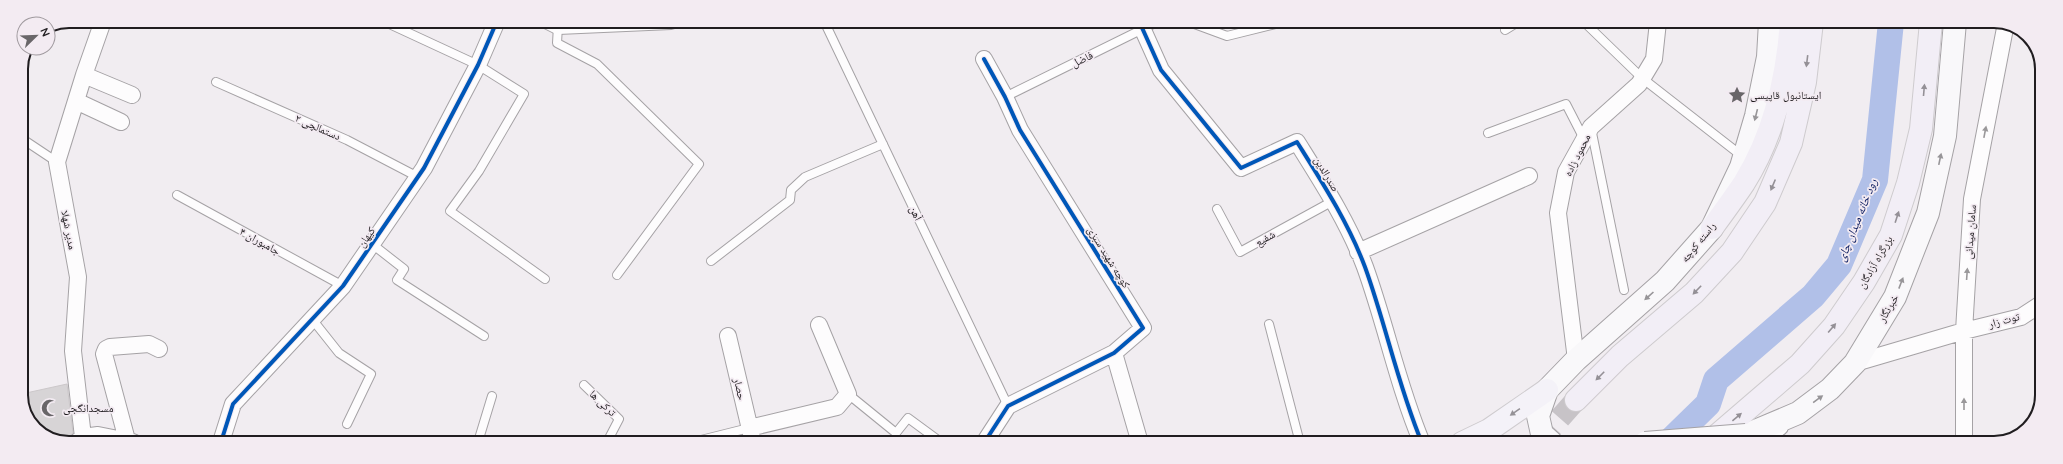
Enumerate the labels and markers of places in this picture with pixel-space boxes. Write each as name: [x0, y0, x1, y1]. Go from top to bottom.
place icon: ایستانبول قاپیسی: [1727, 85, 1747, 105]
place label: ایستانبول قاپیسی: [1750, 88, 1821, 102]
mosque icon: مسجدانگجی: [40, 398, 60, 418]
place label: مسجدانگجی: [63, 401, 113, 415]

